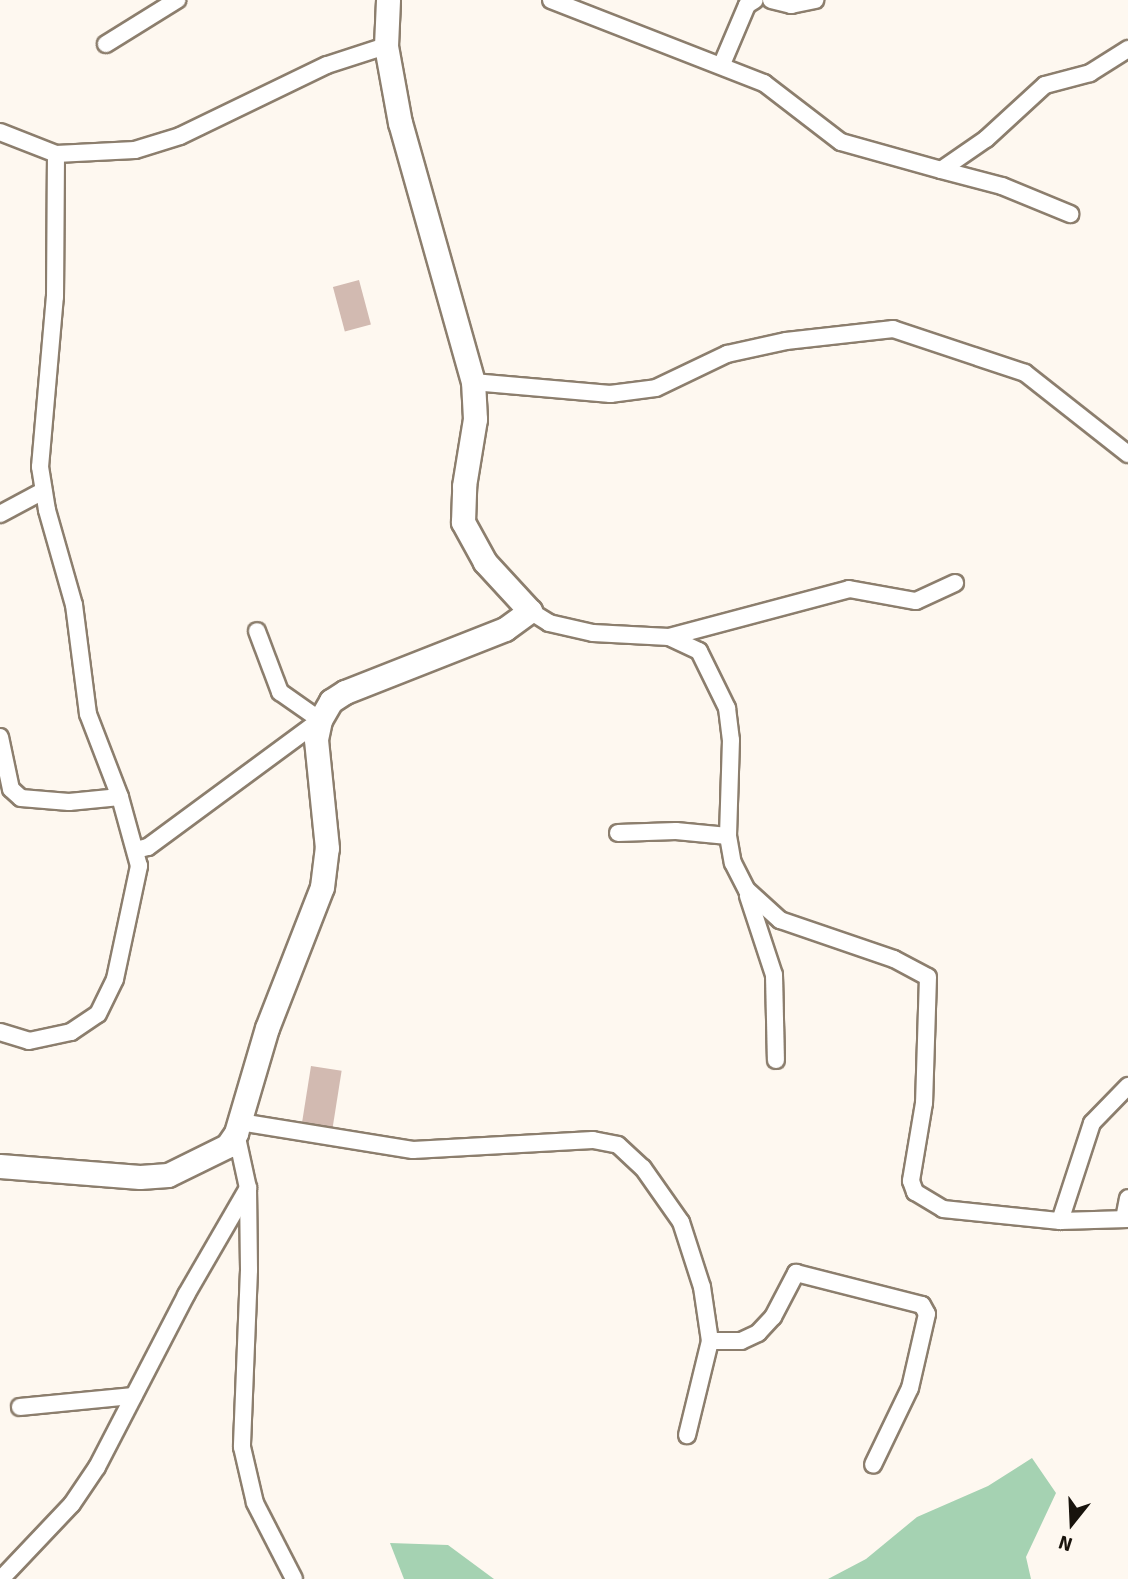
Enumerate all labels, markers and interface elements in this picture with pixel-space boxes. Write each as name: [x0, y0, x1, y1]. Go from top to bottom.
north arrow: [1037, 1488, 1107, 1558]
text: N: [1056, 1530, 1076, 1556]

